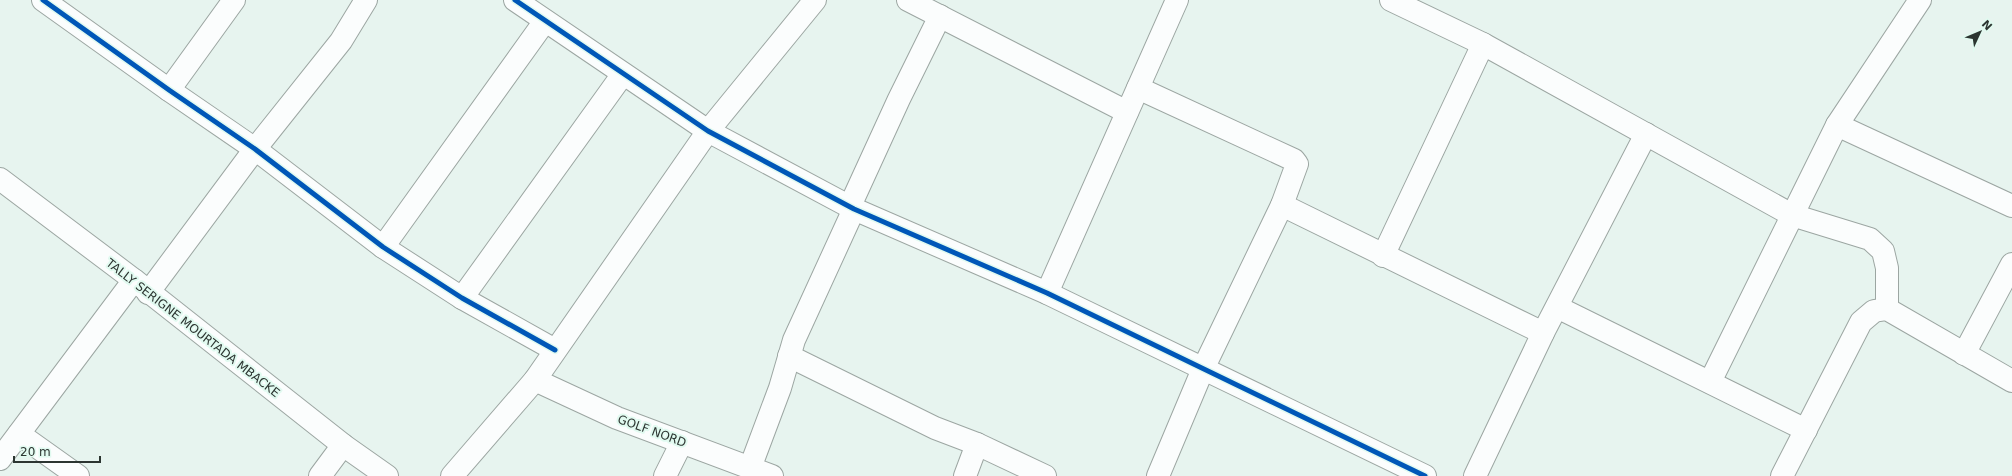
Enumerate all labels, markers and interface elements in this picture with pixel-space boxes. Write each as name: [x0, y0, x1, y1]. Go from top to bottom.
north arrow: [1960, 12, 2000, 52]
text: N: [1979, 18, 1995, 33]
street label: TALLY SERIGNE MOURTADA MBACKE: [103, 255, 283, 400]
street label: GOLF NORD: [616, 412, 688, 450]
scale bar: [14, 438, 100, 464]
text: 20 m: [20, 445, 51, 459]

